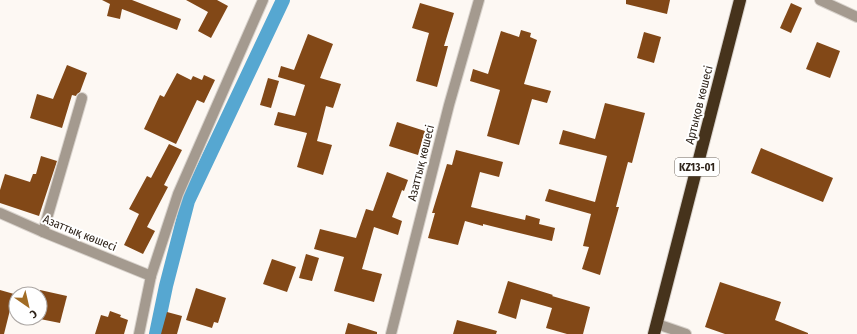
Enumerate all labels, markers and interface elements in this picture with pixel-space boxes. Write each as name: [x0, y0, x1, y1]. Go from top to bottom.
street label: Артықов көшесі: [682, 64, 716, 146]
street label: Азаттық көшесі: [405, 123, 437, 203]
road number: KZ13-01: [675, 158, 719, 176]
street label: Азаттық көшесі: [41, 212, 119, 254]
north arrow: [8, 286, 48, 326]
text: С: [27, 307, 39, 321]

